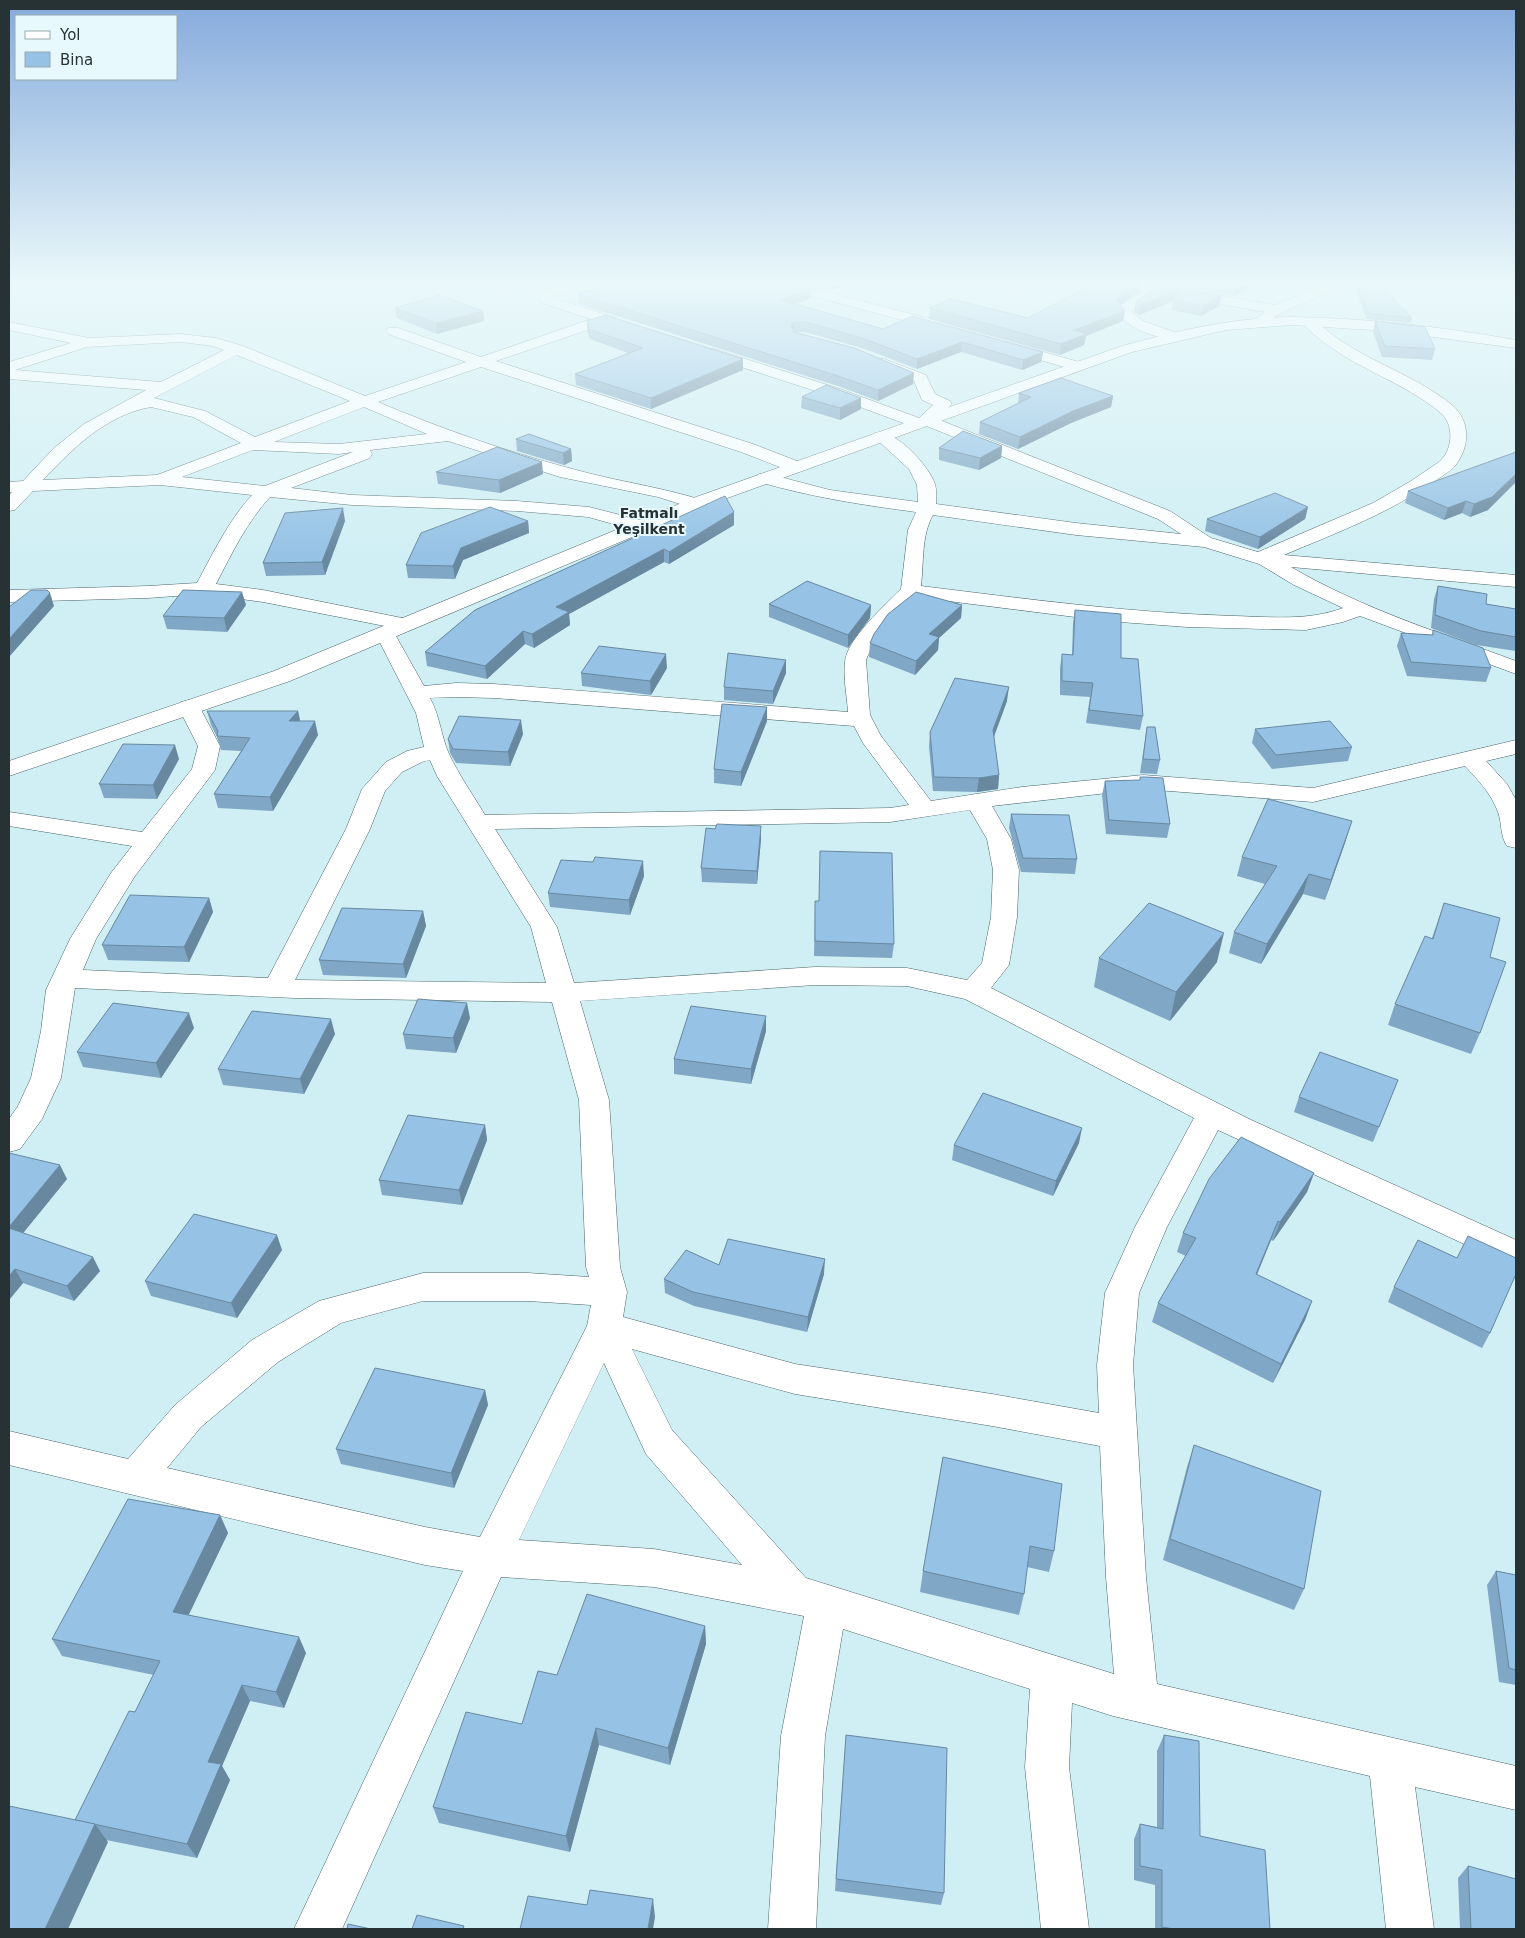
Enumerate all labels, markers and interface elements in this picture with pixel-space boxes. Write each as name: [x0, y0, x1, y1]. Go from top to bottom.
legend: [15, 15, 178, 80]
text: Yol: [59, 26, 81, 44]
text: Bina: [60, 51, 93, 69]
district label: Fatmalı Yeşilkent: [612, 505, 685, 537]

